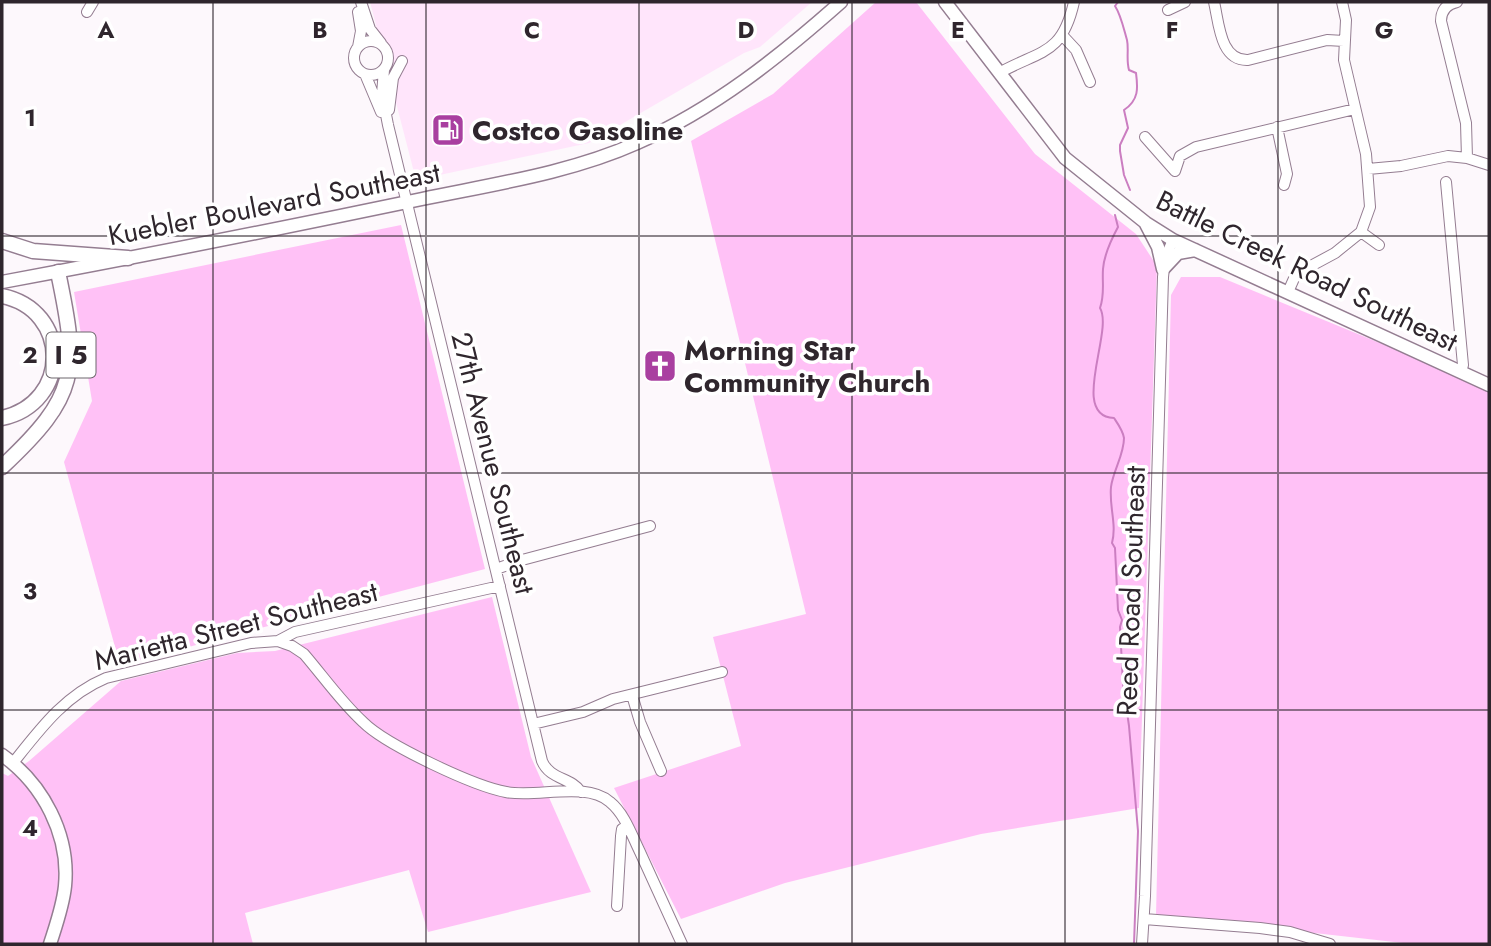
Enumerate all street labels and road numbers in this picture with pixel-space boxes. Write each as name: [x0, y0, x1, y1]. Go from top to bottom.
street label: Kuebler Boulevard Southeast: [105, 152, 444, 256]
street label: Battle Creek Road Southeast: [1149, 180, 1465, 362]
street label: 27th Avenue Southeast: [441, 328, 545, 599]
road number: I 5: [46, 332, 96, 378]
street label: Reed Road Southeast: [1106, 465, 1156, 717]
street label: Marietta Street Southeast: [90, 571, 382, 681]

